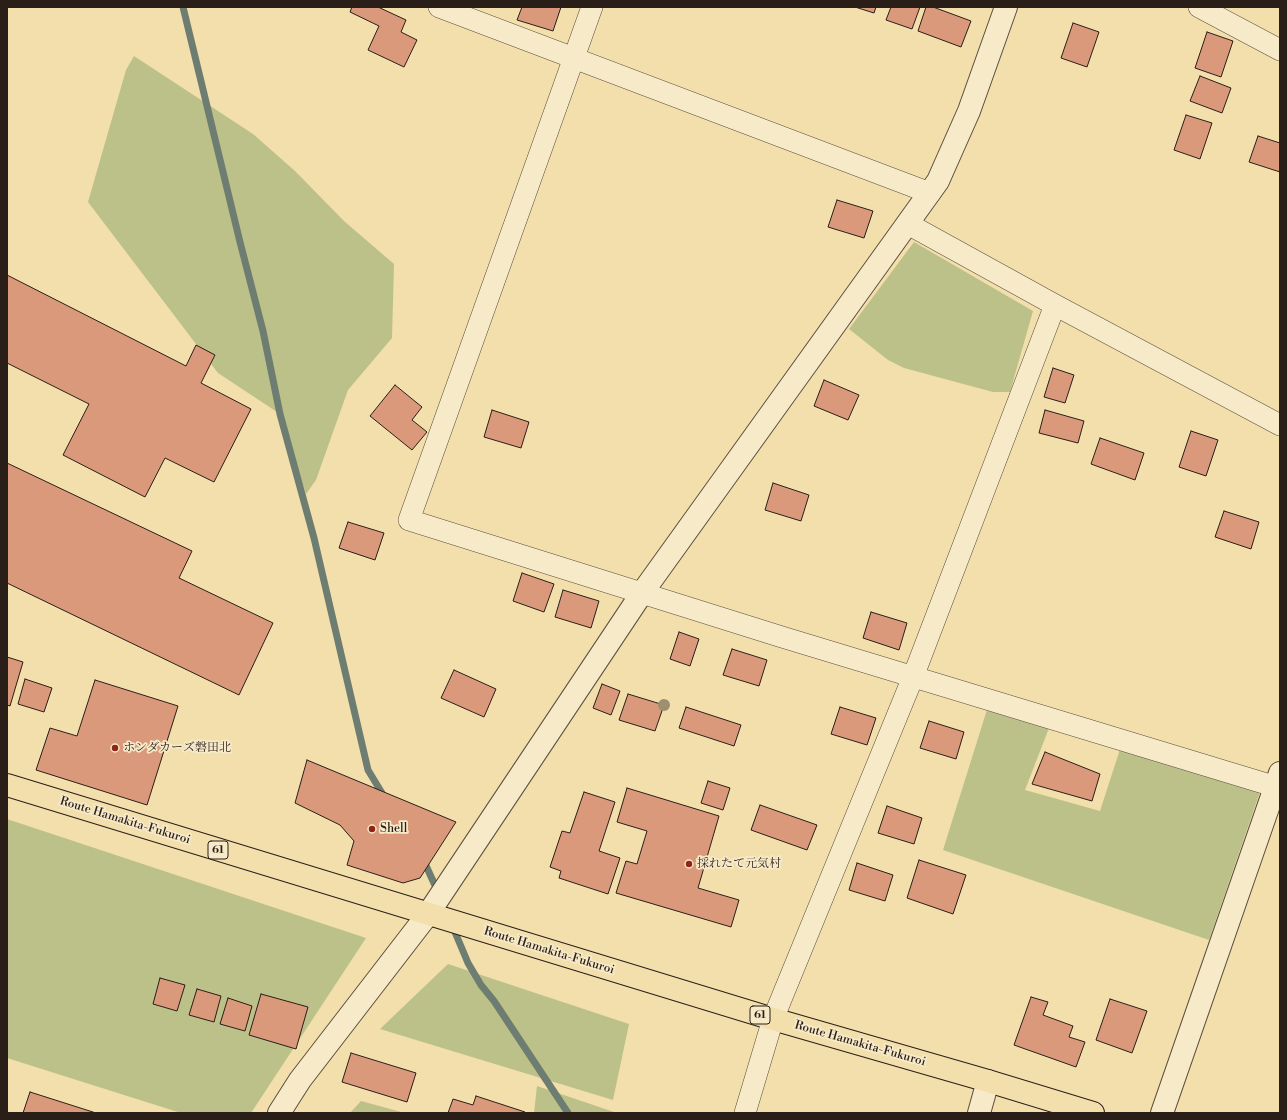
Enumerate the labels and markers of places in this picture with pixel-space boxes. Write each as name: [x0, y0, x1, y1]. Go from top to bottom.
place label: ホンダカーズ磐田北: [123, 741, 231, 755]
marker: ホンダカーズ磐田北: [110, 743, 120, 753]
place label: Shell: [380, 822, 407, 836]
marker: Shell: [367, 824, 377, 834]
place label: 採れたて元気村: [697, 857, 781, 871]
marker: 採れたて元気村: [684, 859, 694, 869]

